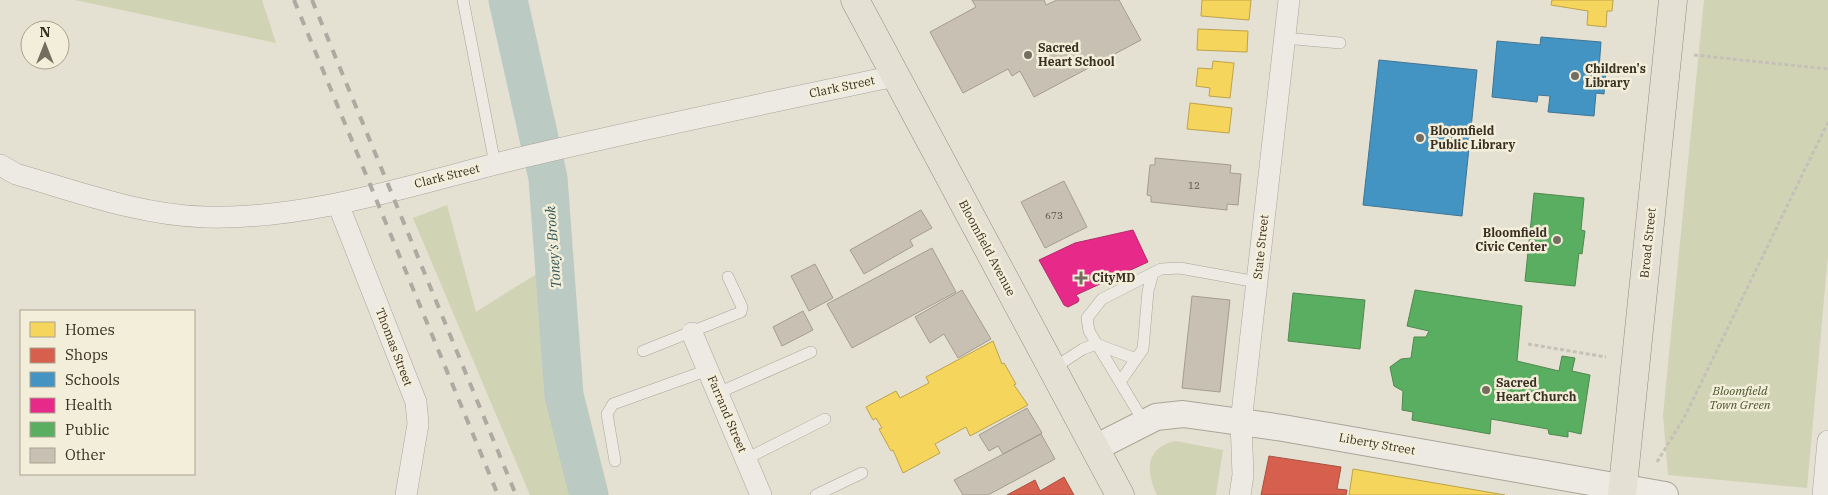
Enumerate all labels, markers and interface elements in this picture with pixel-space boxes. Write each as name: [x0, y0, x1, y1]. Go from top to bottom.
north arrow: [20, 20, 70, 70]
text: N: [39, 23, 51, 41]
place label: Sacred Heart School: [1038, 40, 1115, 69]
marker: Sacred Heart School: [1022, 49, 1034, 61]
place label: Children's Library: [1585, 61, 1646, 90]
marker: Children's Library: [1569, 70, 1581, 82]
street label: Clark Street: [808, 72, 876, 101]
place label: Bloomfield Public Library: [1430, 123, 1516, 152]
marker: Bloomfield Public Library: [1414, 132, 1426, 144]
street label: Clark Street: [413, 160, 481, 191]
house number: 12: [1188, 179, 1200, 192]
street label: Bloomfield Avenue: [956, 197, 1019, 298]
water label: Toney's Brook: [541, 204, 565, 289]
street label: Broad Street: [1636, 207, 1659, 279]
house number: 673: [1045, 209, 1063, 222]
street label: State Street: [1250, 214, 1271, 280]
place label: Bloomfield Civic Center: [1475, 225, 1547, 254]
marker: Bloomfield Civic Center: [1551, 234, 1563, 246]
place label: CityMD: [1092, 270, 1135, 285]
marker: CityMD: [1074, 271, 1088, 285]
street label: Thomas Street: [373, 306, 416, 388]
legend: [20, 310, 195, 475]
text: Homes: [65, 320, 115, 339]
text: Shops: [65, 345, 108, 364]
text: Schools: [65, 370, 120, 389]
street label: Farrand Street: [704, 373, 750, 455]
place label: Sacred Heart Church: [1496, 375, 1577, 404]
park label: Bloomfield Town Green: [1709, 383, 1771, 412]
marker: Sacred Heart Church: [1480, 384, 1492, 396]
text: Health: [65, 395, 112, 414]
text: Public: [65, 420, 110, 439]
street label: Liberty Street: [1338, 429, 1416, 458]
text: Other: [65, 445, 105, 464]

